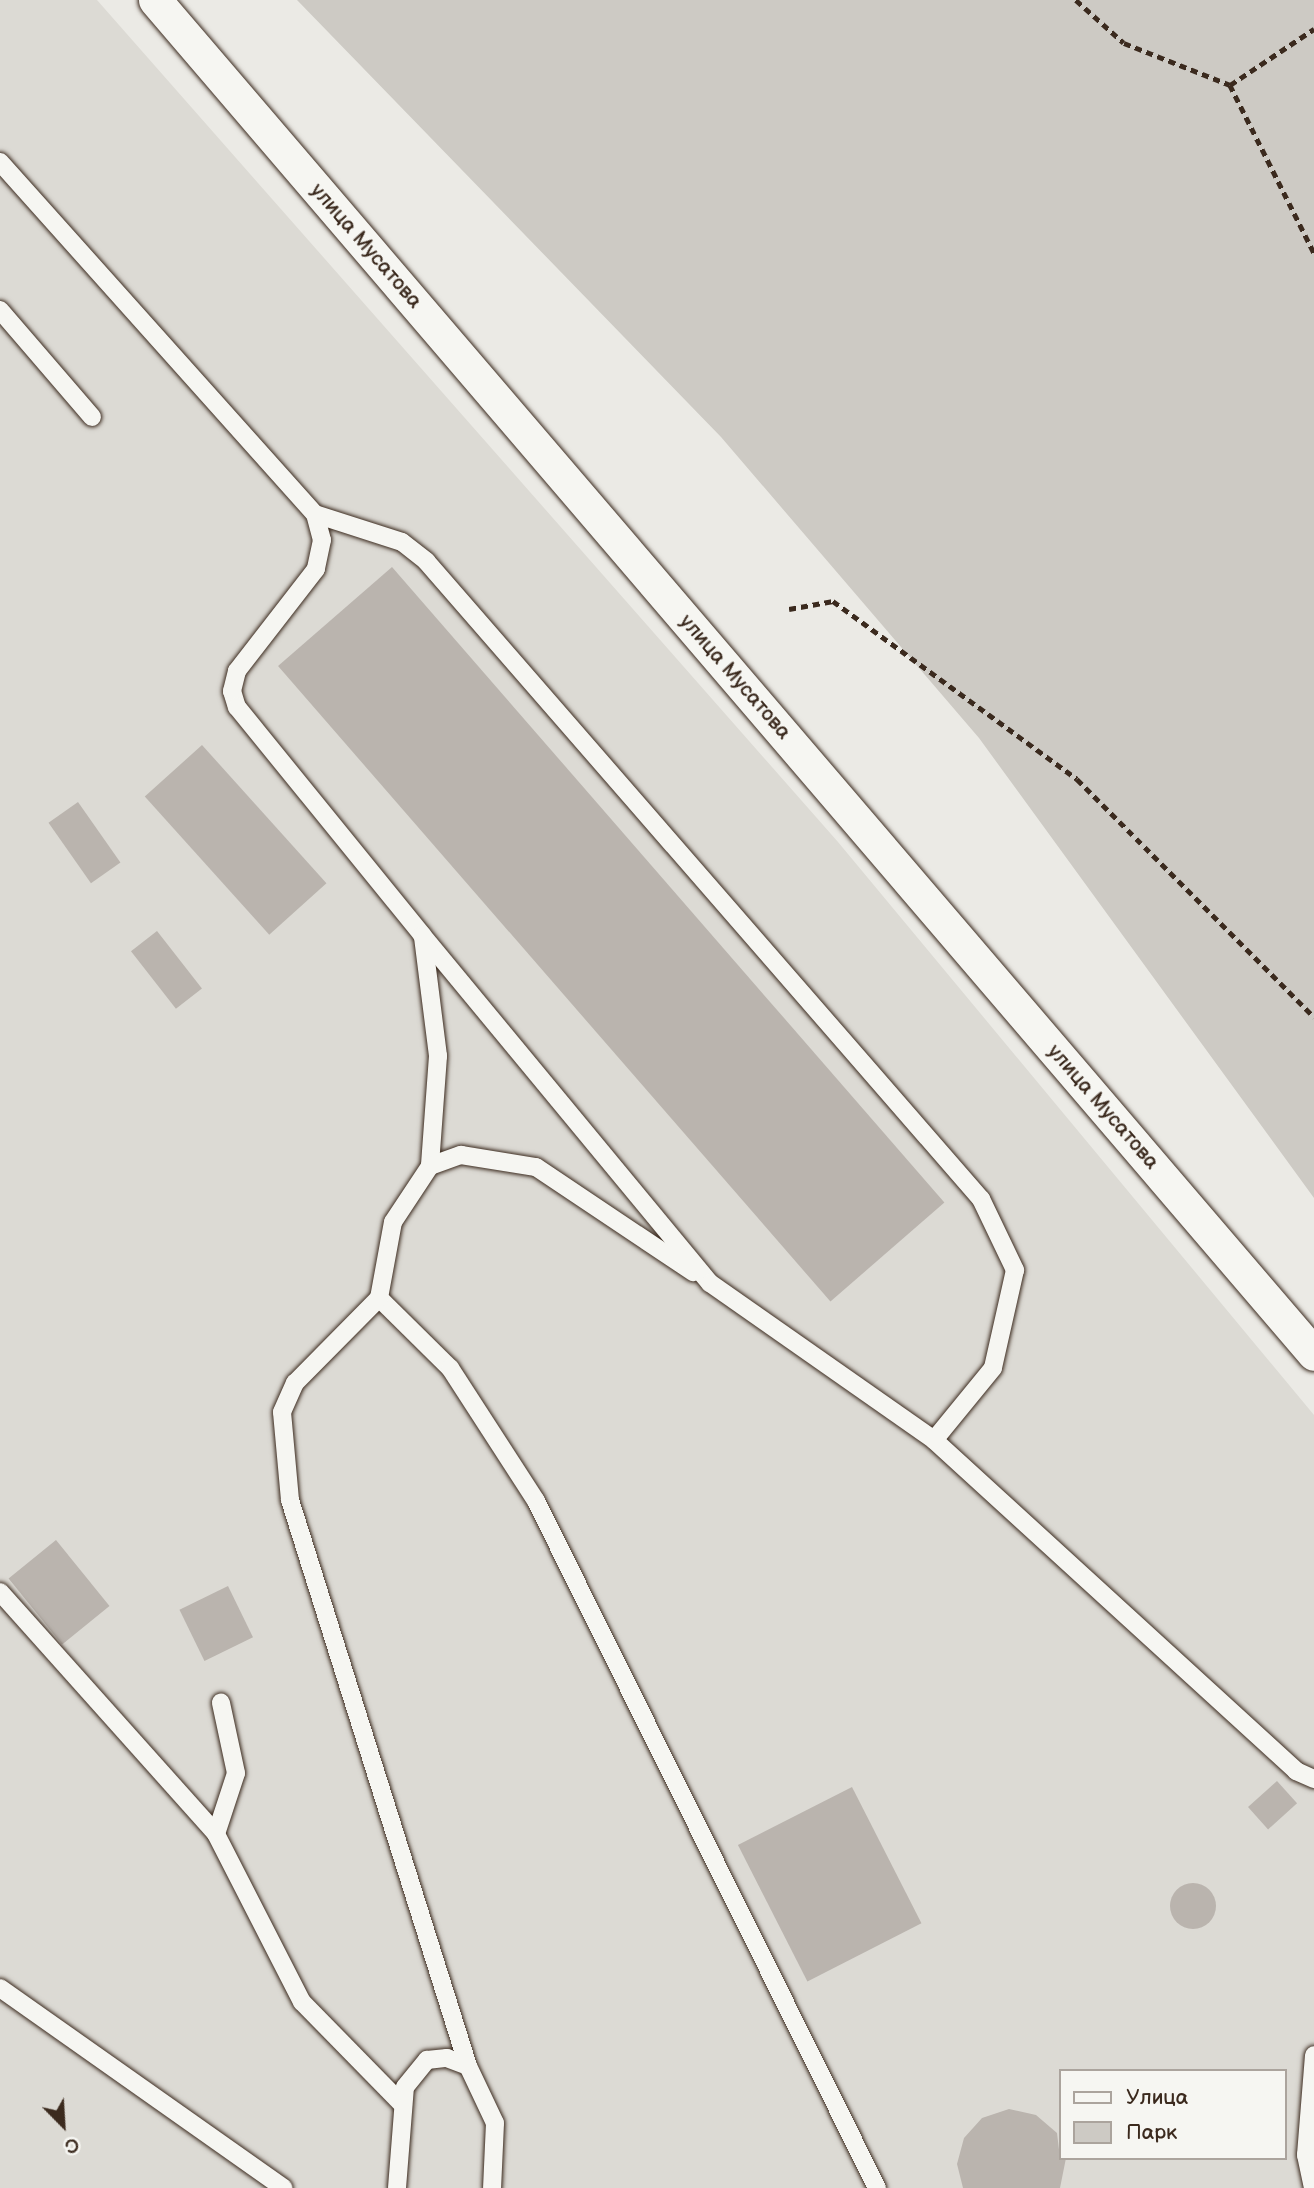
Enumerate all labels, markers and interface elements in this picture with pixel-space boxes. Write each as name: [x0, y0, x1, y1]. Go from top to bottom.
street label: улица Мусатова: [305, 178, 427, 314]
street label: улица Мусатова: [674, 609, 796, 745]
street label: улица Мусатова: [1042, 1039, 1164, 1175]
legend: [1058, 2069, 1286, 2160]
text: Улица: [1126, 2085, 1188, 2110]
north arrow: [28, 2090, 98, 2160]
text: Парк: [1126, 2120, 1177, 2145]
text: С: [61, 2131, 82, 2158]

